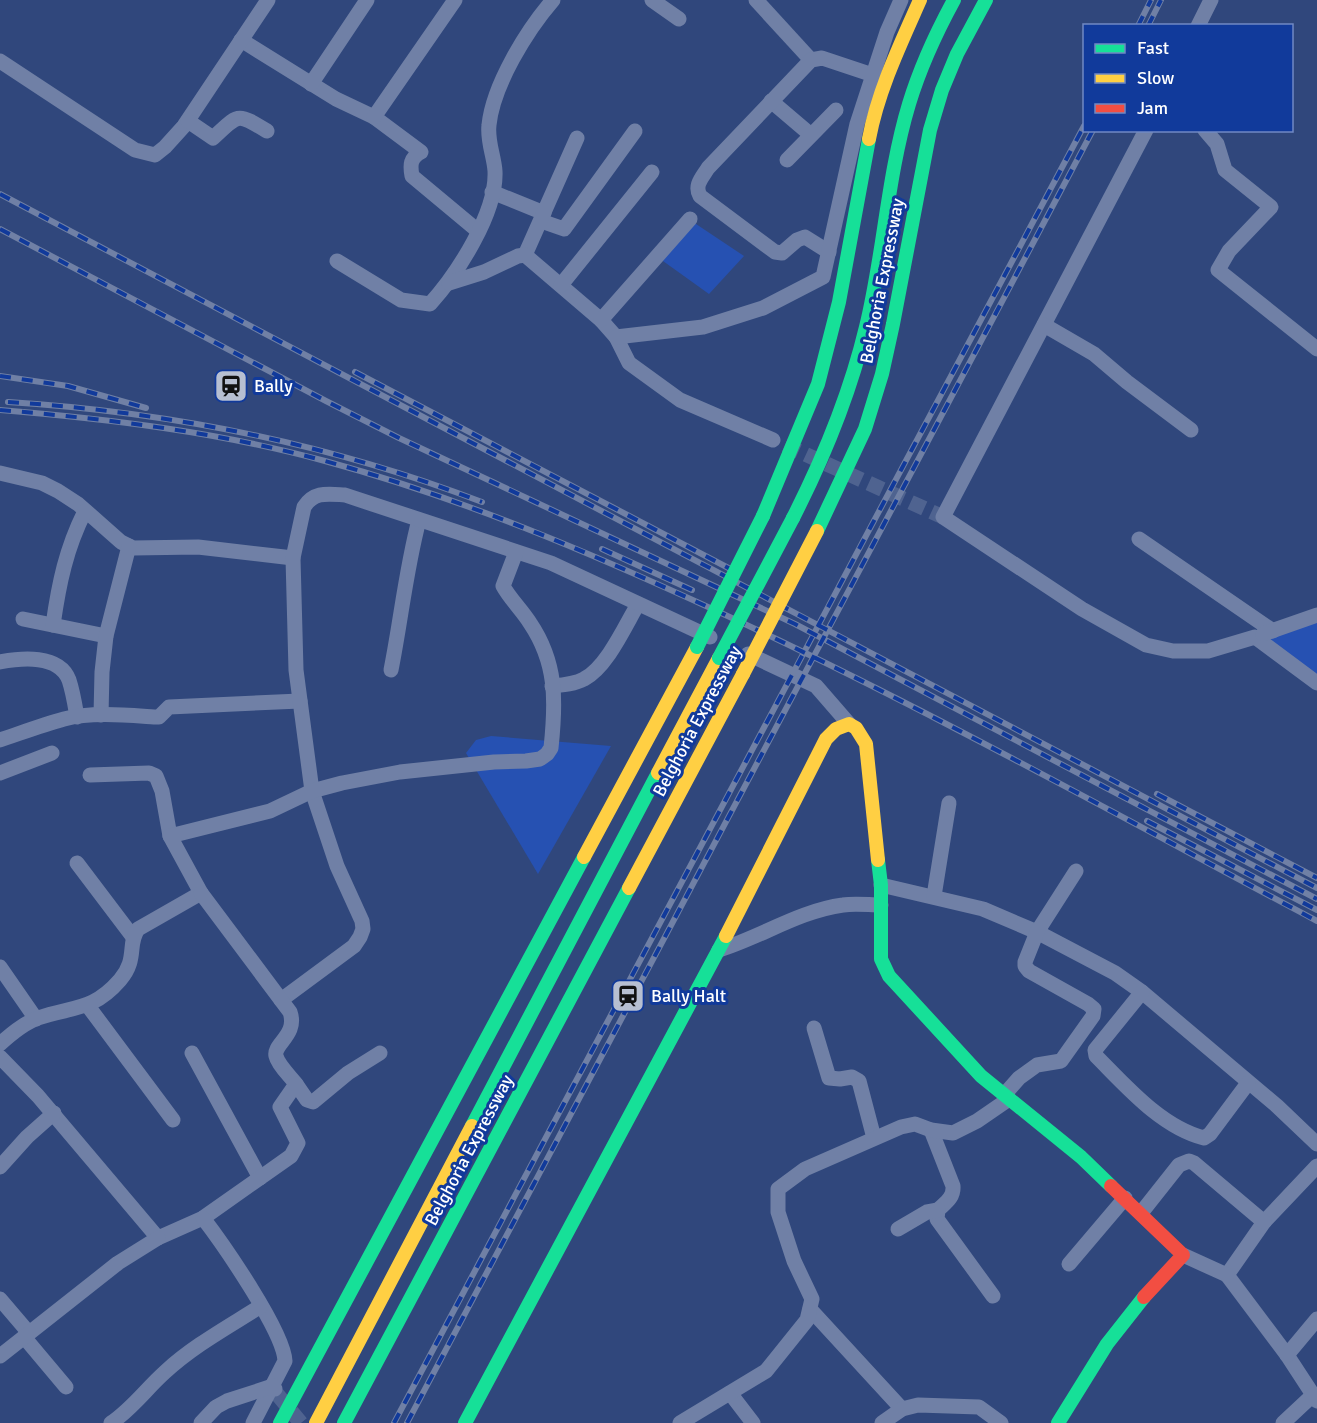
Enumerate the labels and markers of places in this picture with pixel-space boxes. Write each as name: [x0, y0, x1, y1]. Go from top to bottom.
station icon: Bally: [213, 368, 249, 404]
place label: Bally: [254, 375, 293, 397]
station icon: Bally Halt: [610, 978, 646, 1014]
place label: Bally Halt: [651, 985, 726, 1007]

